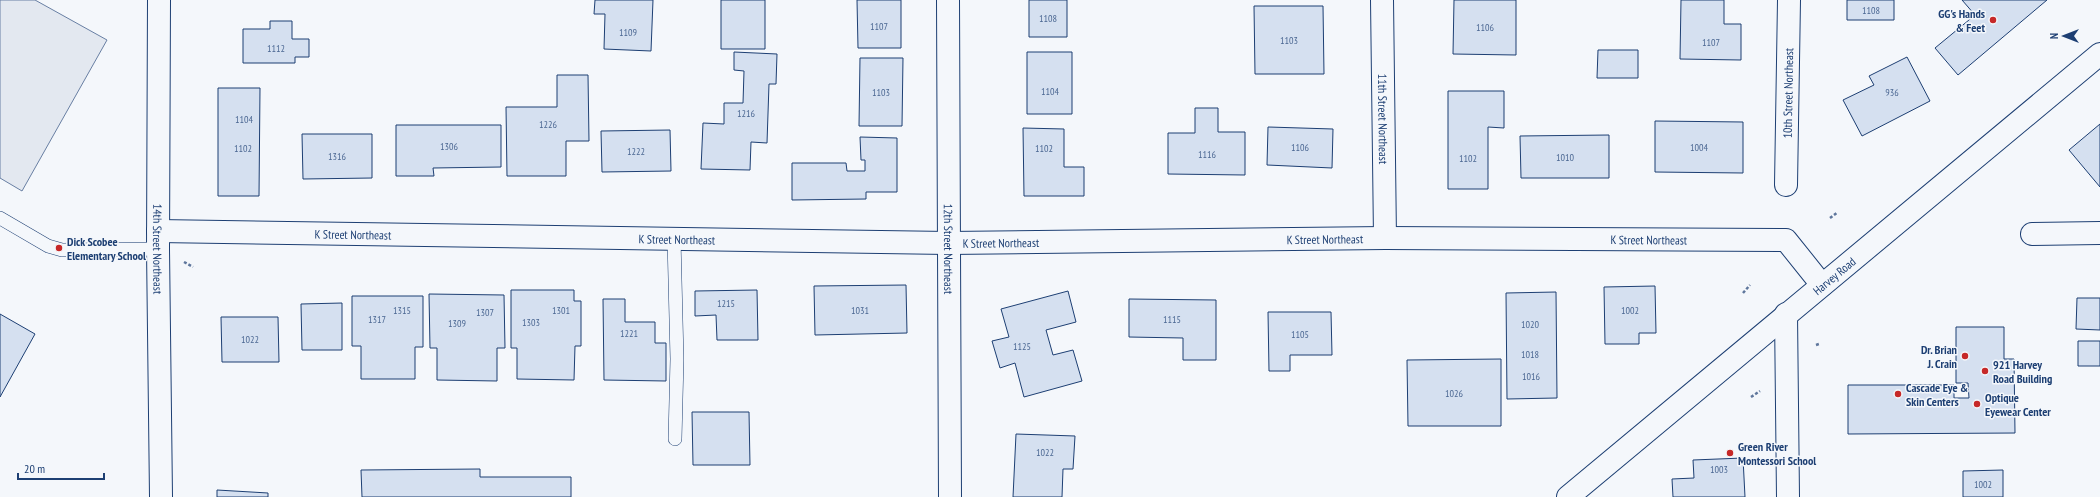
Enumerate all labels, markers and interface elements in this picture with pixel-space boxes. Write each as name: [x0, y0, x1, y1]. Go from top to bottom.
house number: 1108: [1862, 4, 1880, 17]
place label: GG's Hands & Feet: [1938, 6, 1985, 35]
house number: 1108: [1039, 12, 1057, 25]
marker: GG's Hands & Feet: [1988, 15, 1998, 25]
north arrow: [2044, 16, 2084, 56]
house number: 1107: [870, 20, 888, 33]
house number: 1106: [1476, 21, 1495, 34]
house number: 1109: [619, 26, 637, 39]
text: N: [2047, 33, 2061, 39]
house number: 1103: [1280, 34, 1298, 47]
house number: 1107: [1702, 36, 1720, 49]
house number: 1112: [267, 42, 285, 55]
street label: 10th Street Northeast: [1779, 47, 1796, 138]
street label: 11th Street Northeast: [1375, 74, 1392, 165]
house number: 1104: [1041, 85, 1060, 98]
house number: 1103: [872, 86, 890, 99]
house number: 936: [1885, 86, 1899, 99]
house number: 1216: [737, 107, 756, 120]
house number: 1104: [235, 113, 254, 126]
house number: 1226: [539, 118, 558, 131]
house number: 1306: [440, 140, 459, 153]
house number: 1106: [1291, 141, 1310, 154]
house number: 1004: [1690, 141, 1709, 154]
house number: 1102: [234, 142, 252, 155]
house number: 1102: [1035, 142, 1053, 155]
house number: 1222: [627, 145, 645, 158]
house number: 1116: [1198, 148, 1217, 161]
house number: 1316: [328, 150, 347, 163]
house number: 1010: [1556, 151, 1575, 164]
house number: 1102: [1459, 152, 1477, 165]
street label: 14th Street Northeast: [150, 204, 166, 295]
street label: 12th Street Northeast: [941, 204, 957, 295]
street label: K Street Northeast: [315, 226, 392, 242]
street label: K Street Northeast: [639, 231, 716, 247]
street label: K Street Northeast: [1286, 231, 1364, 247]
street label: K Street Northeast: [1611, 232, 1688, 247]
place label: Dick Scobee Elementary School: [67, 234, 146, 263]
street label: K Street Northeast: [963, 234, 1040, 250]
marker: Dick Scobee Elementary School: [54, 243, 64, 253]
street label: Harvey Road: [1809, 253, 1858, 298]
house number: 1215: [717, 297, 735, 310]
house number: 1315: [393, 304, 411, 317]
house number: 1301: [552, 304, 570, 317]
house number: 1031: [851, 304, 869, 317]
house number: 1002: [1621, 304, 1639, 317]
house number: 1307: [476, 306, 494, 319]
house number: 1317: [368, 313, 386, 326]
house number: 1115: [1163, 313, 1181, 326]
house number: 1303: [522, 316, 540, 329]
house number: 1309: [448, 317, 466, 330]
house number: 1020: [1521, 318, 1540, 331]
house number: 1221: [620, 327, 638, 340]
house number: 1105: [1291, 328, 1309, 341]
house number: 1022: [241, 333, 259, 346]
house number: 1125: [1013, 340, 1031, 353]
place label: Dr. Brian J. Crain: [1921, 342, 1957, 371]
house number: 1018: [1521, 348, 1539, 361]
marker: Dr. Brian J. Crain: [1960, 351, 1970, 361]
place label: 921 Harvey Road Building: [1993, 357, 2052, 386]
marker: 921 Harvey Road Building: [1980, 366, 1990, 376]
house number: 1016: [1522, 370, 1541, 383]
place label: Cascade Eye & Skin Centers: [1906, 380, 1968, 409]
house number: 1026: [1445, 387, 1464, 400]
marker: Cascade Eye & Skin Centers: [1893, 389, 1903, 399]
place label: Optique Eyewear Center: [1985, 390, 2051, 419]
marker: Optique Eyewear Center: [1972, 399, 1982, 409]
place label: Green River Montessori School: [1738, 439, 1816, 468]
house number: 1022: [1036, 446, 1054, 459]
marker: Green River Montessori School: [1725, 448, 1735, 458]
scale bar: [18, 455, 104, 481]
text: 20 m: [24, 461, 45, 476]
house number: 1003: [1710, 463, 1728, 476]
house number: 1002: [1974, 478, 1992, 491]

